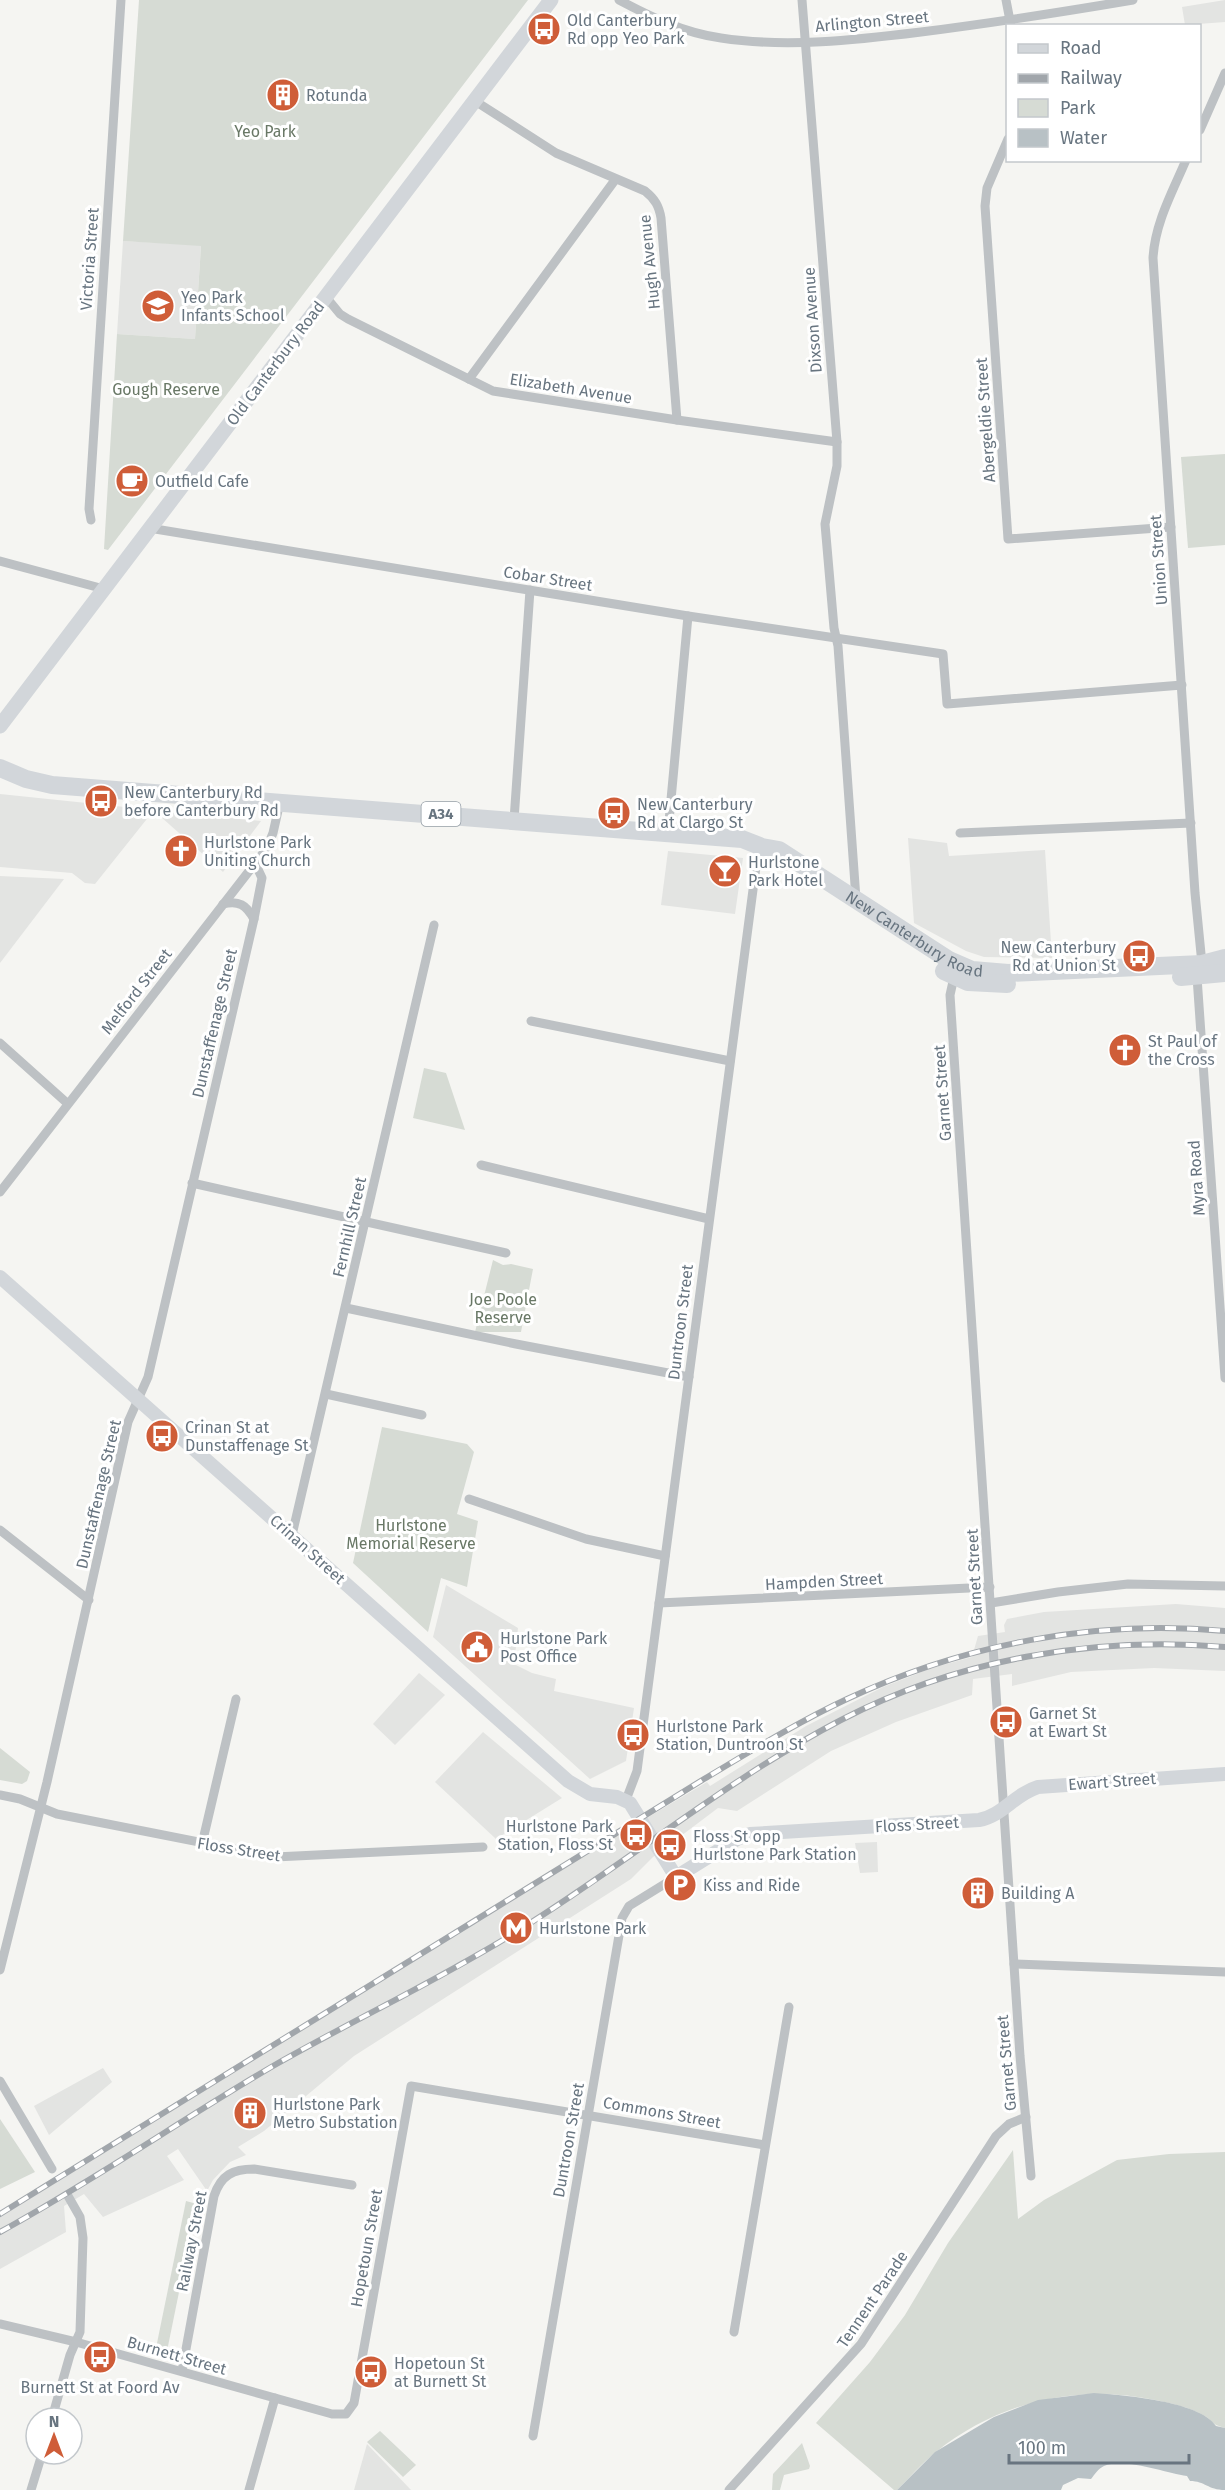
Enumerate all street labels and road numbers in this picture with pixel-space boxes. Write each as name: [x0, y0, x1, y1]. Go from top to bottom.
street label: Arlington Street: [814, 7, 930, 36]
street label: Victoria Street: [76, 207, 103, 311]
street label: Hugh Avenue: [635, 214, 664, 310]
street label: Dixson Avenue: [799, 266, 826, 374]
street label: Old Canterbury Road: [222, 297, 328, 429]
street label: Abergeldie Street: [972, 357, 999, 483]
street label: Elizabeth Avenue: [508, 369, 634, 408]
street label: Union Street: [1146, 514, 1171, 606]
street label: Cobar Street: [502, 562, 594, 595]
road number: A34: [422, 802, 460, 826]
street label: New Canterbury Road: [842, 887, 984, 981]
street label: Melford Street: [97, 945, 176, 1038]
street label: Dunstaffenage Street: [188, 946, 241, 1100]
street label: Garnet Street: [930, 1044, 955, 1142]
street label: Myra Road: [1184, 1140, 1209, 1216]
street label: Fernhill Street: [329, 1175, 370, 1279]
street label: Duntroon Street: [664, 1263, 697, 1381]
street label: Dunstaffenage Street: [72, 1417, 125, 1571]
street label: Crinan Street: [266, 1511, 349, 1588]
street label: Garnet Street: [962, 1528, 987, 1626]
street label: Hampden Street: [765, 1569, 884, 1594]
street label: Ewart Street: [1067, 1769, 1157, 1794]
street label: Floss Street: [875, 1813, 960, 1836]
street label: Floss Street: [196, 1834, 282, 1865]
street label: Garnet Street: [993, 2014, 1020, 2112]
street label: Duntroon Street: [549, 2081, 588, 2199]
street label: Commons Street: [602, 2093, 723, 2132]
street label: Hopetoun Street: [347, 2187, 386, 2309]
street label: Railway Street: [172, 2189, 211, 2293]
street label: Tennent Parade: [833, 2247, 912, 2351]
street label: Burnett Street: [125, 2332, 229, 2379]

